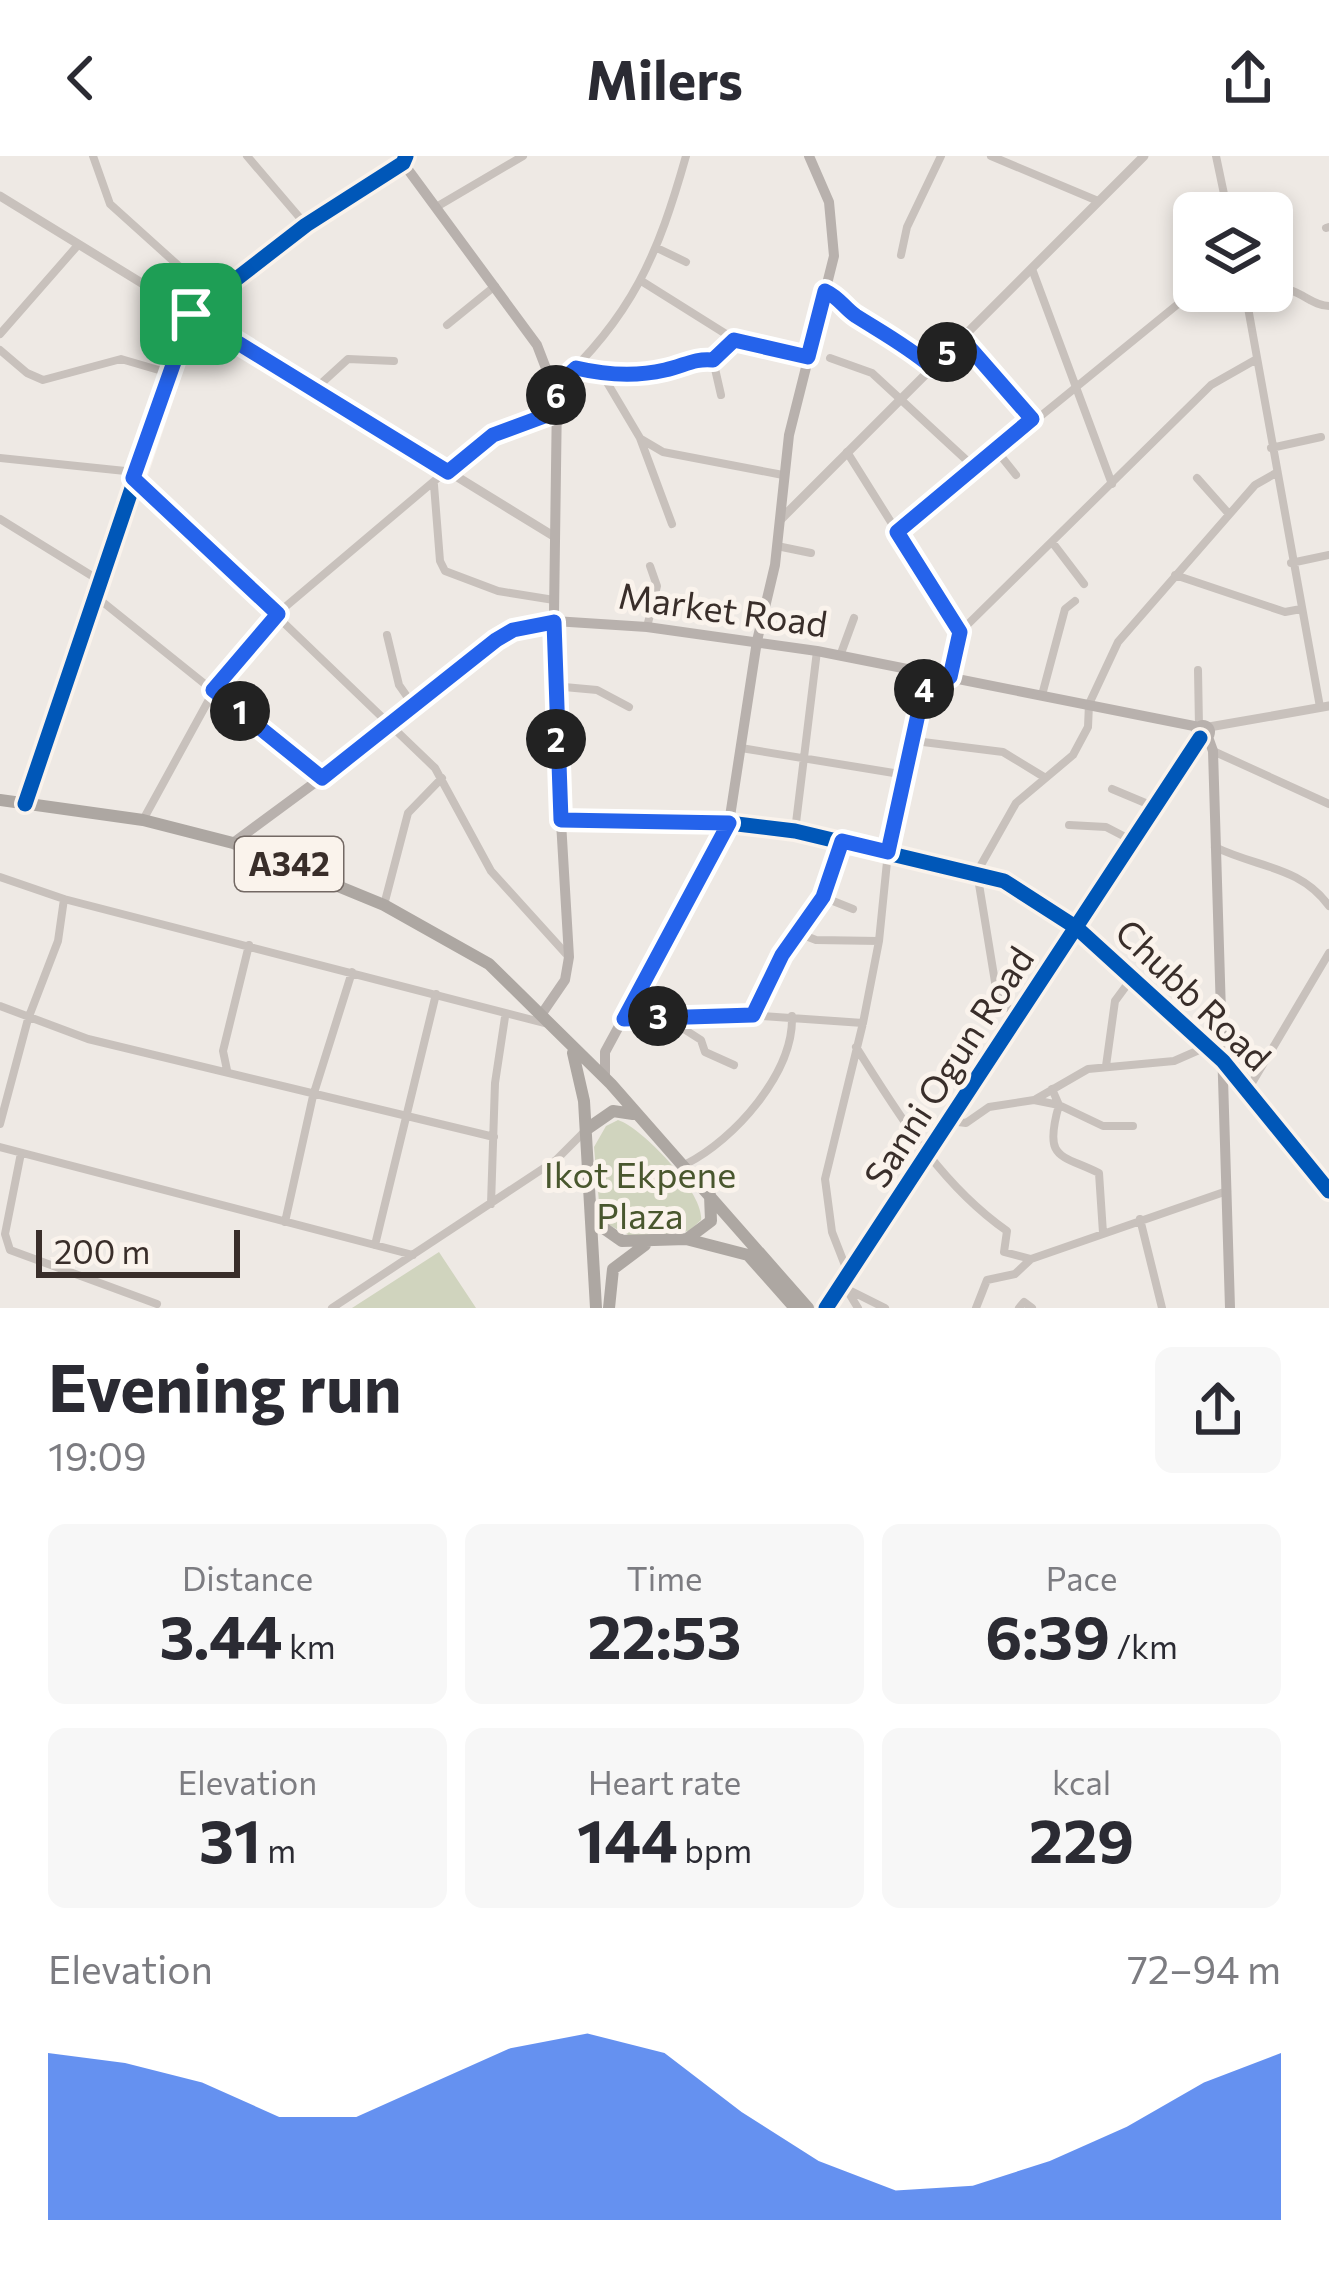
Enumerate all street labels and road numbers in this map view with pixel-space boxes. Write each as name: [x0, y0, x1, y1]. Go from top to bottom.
street label: Market Road: [616, 572, 831, 644]
road number: A342: [235, 837, 343, 891]
street label: Chubb Road: [1108, 909, 1281, 1078]
street label: Sanni Ogun Road: [853, 937, 1041, 1194]

